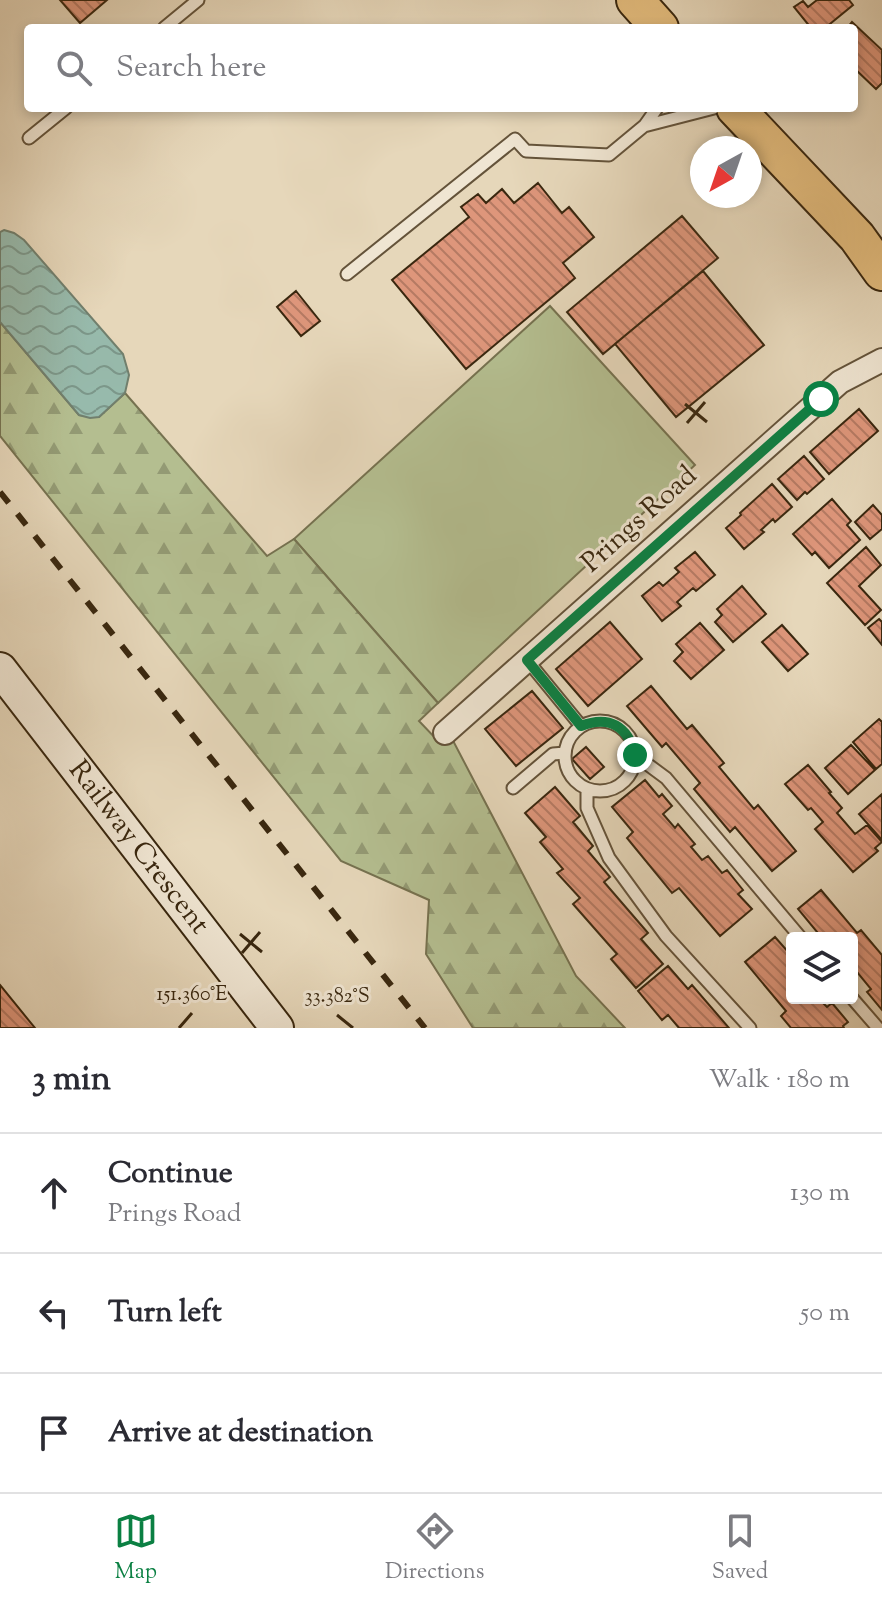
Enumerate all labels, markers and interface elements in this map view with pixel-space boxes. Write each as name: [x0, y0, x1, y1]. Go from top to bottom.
search box: [24, 24, 858, 112]
icon: search: [52, 46, 96, 90]
text: Search here: [116, 47, 266, 90]
north arrow: [690, 136, 762, 208]
route start: [803, 381, 839, 417]
street label: Prings Road: [573, 457, 707, 583]
route end: [617, 737, 653, 773]
street label: Railway Crescent: [58, 752, 218, 944]
map controls: [786, 932, 858, 1004]
button: layers: [786, 932, 858, 1004]
text: 151.360°E: [157, 981, 227, 1010]
text: 33.382°S: [304, 983, 370, 1012]
text: 3 min: [32, 1056, 111, 1105]
text: Walk · 180 m: [709, 1062, 850, 1099]
text: Continue: [108, 1153, 233, 1196]
icon: ahead: [32, 1171, 76, 1215]
text: 130 m: [790, 1175, 850, 1212]
text: Prings Road: [108, 1196, 241, 1233]
icon: left: [32, 1291, 76, 1335]
text: Turn left: [108, 1292, 222, 1335]
text: 50 m: [800, 1295, 850, 1332]
icon: arrive: [32, 1411, 76, 1455]
text: Arrive at destination: [108, 1412, 373, 1455]
tab: Map: [114, 1509, 158, 1589]
tab: Directions: [385, 1509, 484, 1589]
tab: Saved: [712, 1509, 768, 1589]

